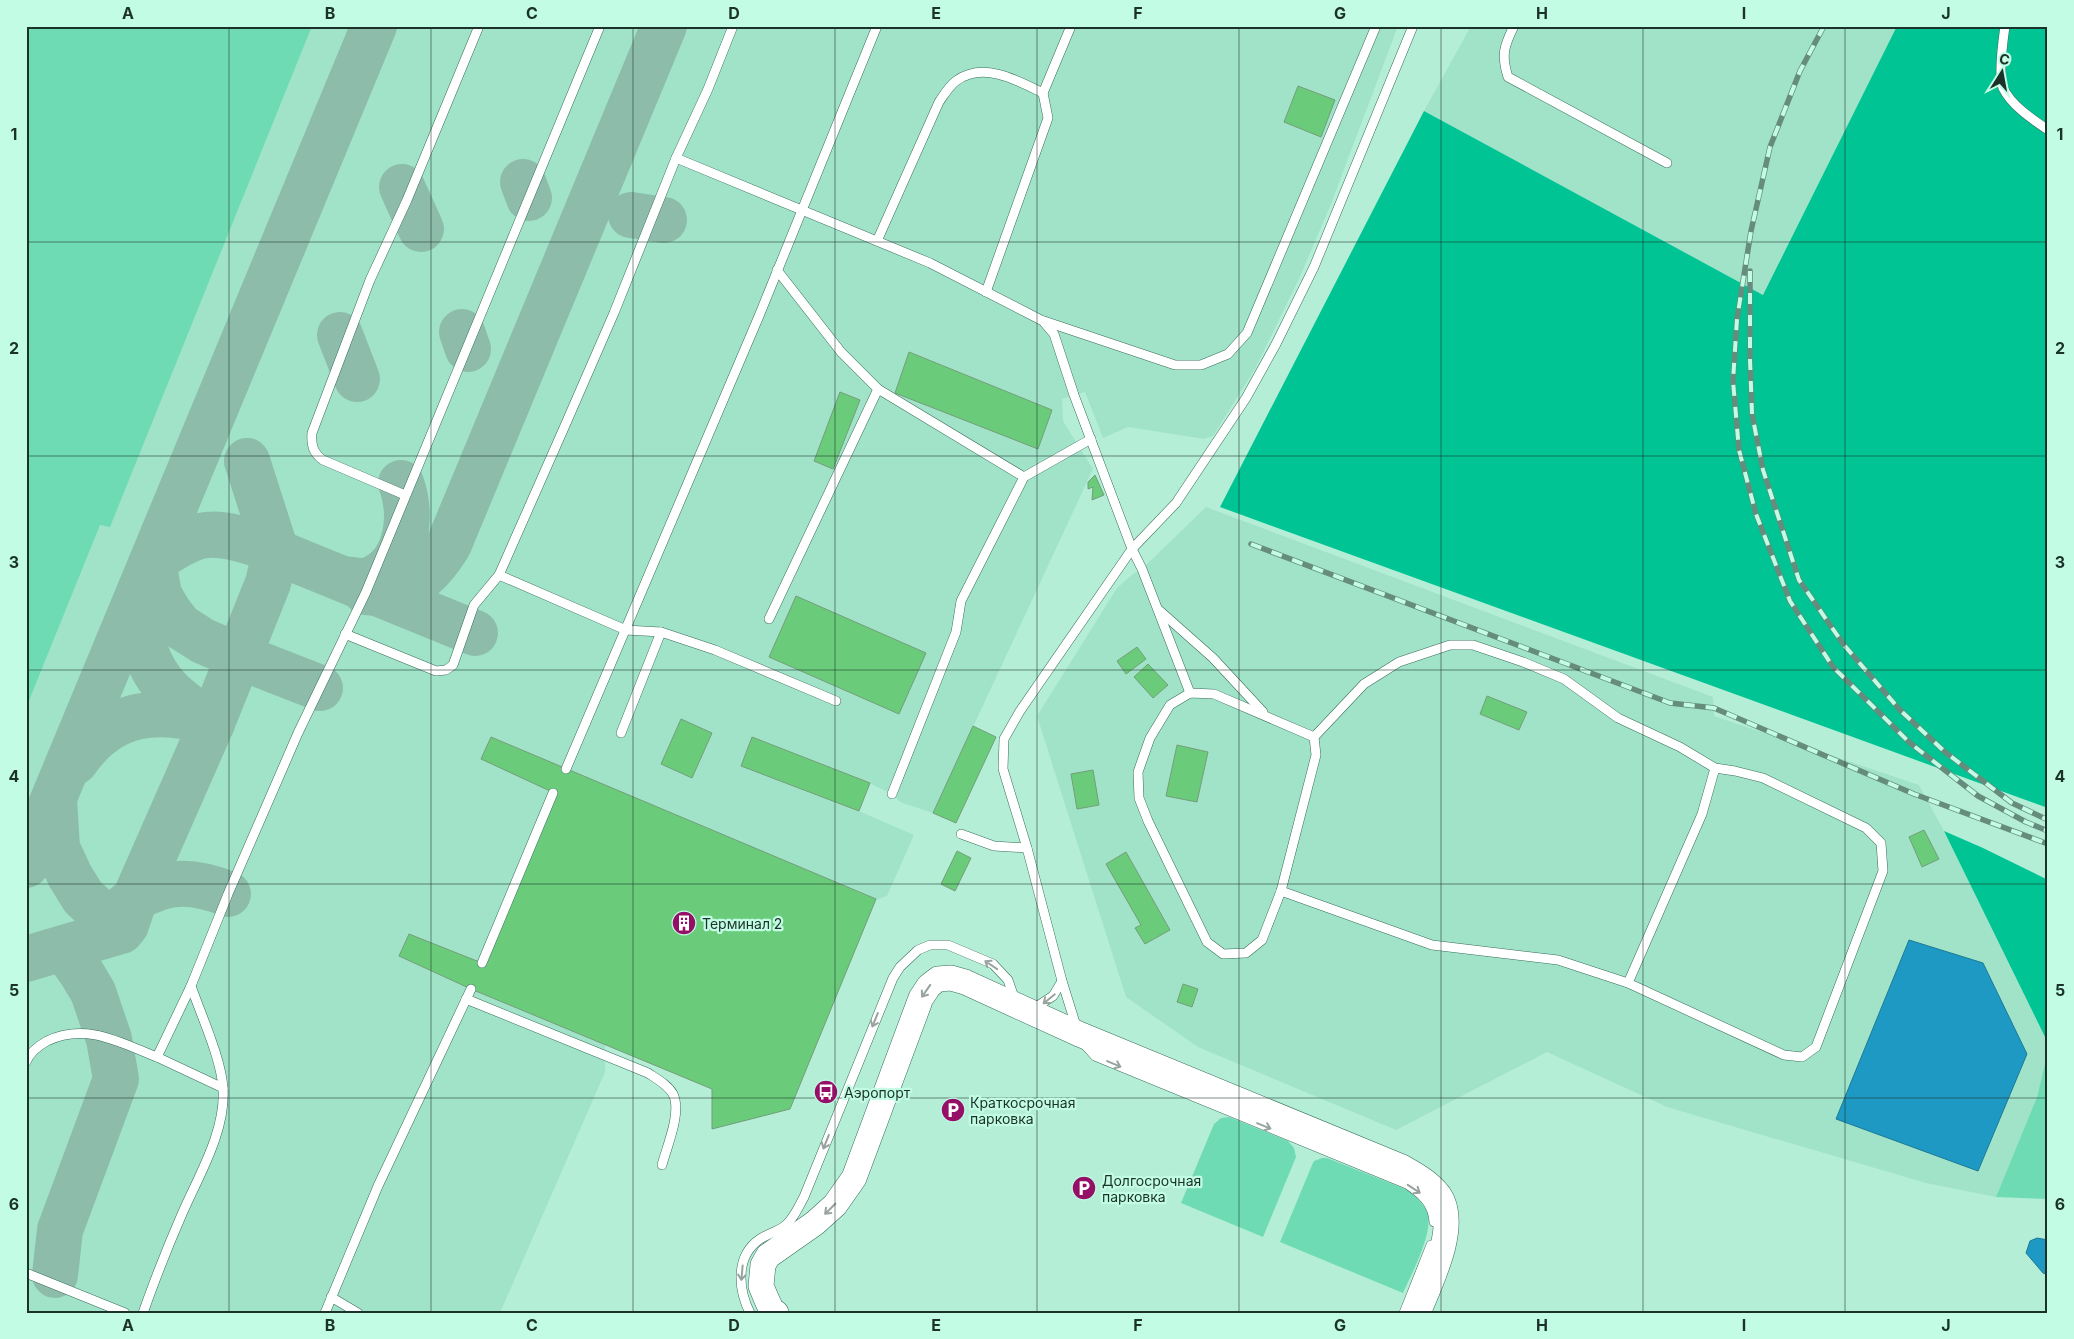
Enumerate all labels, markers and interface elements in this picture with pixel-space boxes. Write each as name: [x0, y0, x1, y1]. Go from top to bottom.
text: A: [122, 3, 134, 23]
text: B: [325, 3, 335, 23]
text: C: [526, 3, 538, 23]
text: D: [728, 3, 740, 23]
text: E: [931, 3, 941, 23]
text: F: [1133, 3, 1143, 23]
text: G: [1334, 3, 1346, 23]
text: H: [1536, 3, 1548, 23]
text: I: [1742, 3, 1746, 23]
text: J: [1941, 3, 1951, 23]
north arrow: [1976, 48, 2026, 98]
text: С: [1998, 49, 2011, 68]
text: 1: [11, 124, 17, 144]
text: 1: [2057, 124, 2063, 144]
text: 2: [9, 338, 19, 358]
text: 2: [2055, 338, 2065, 358]
text: 3: [9, 552, 19, 572]
text: 3: [2055, 552, 2065, 572]
text: 4: [9, 766, 20, 786]
text: 4: [2055, 766, 2066, 786]
building icon: Терминал 2: [671, 910, 697, 936]
place label: Терминал 2: [702, 915, 782, 932]
one-way arrow: [984, 960, 998, 970]
text: 5: [9, 980, 19, 1000]
text: 5: [2055, 980, 2065, 1000]
one-way arrow: [921, 984, 931, 998]
one-way arrow: [1042, 993, 1055, 1004]
one-way arrow: [870, 1012, 880, 1027]
one-way arrow: [1106, 1059, 1121, 1069]
bus stop icon: Аэропорт: [813, 1079, 839, 1105]
place label: Аэропорт: [844, 1084, 911, 1101]
place label: Краткосрочная парковка: [970, 1094, 1075, 1127]
parking icon: Краткосрочная парковка: [940, 1097, 966, 1123]
one-way arrow: [1257, 1122, 1272, 1131]
one-way arrow: [821, 1134, 830, 1149]
place label: Долгосрочная парковка: [1102, 1172, 1201, 1205]
parking icon: Долгосрочная парковка: [1071, 1175, 1097, 1201]
one-way arrow: [1407, 1184, 1421, 1194]
text: 6: [9, 1194, 19, 1214]
text: 6: [2055, 1194, 2065, 1214]
one-way arrow: [823, 1203, 836, 1215]
one-way arrow: [737, 1265, 746, 1281]
text: A: [122, 1315, 134, 1335]
text: B: [325, 1315, 335, 1335]
text: C: [526, 1315, 538, 1335]
text: D: [728, 1315, 740, 1335]
text: E: [931, 1315, 941, 1335]
text: F: [1133, 1315, 1143, 1335]
text: G: [1334, 1315, 1346, 1335]
text: H: [1536, 1315, 1548, 1335]
text: I: [1742, 1315, 1746, 1335]
text: J: [1941, 1315, 1951, 1335]

